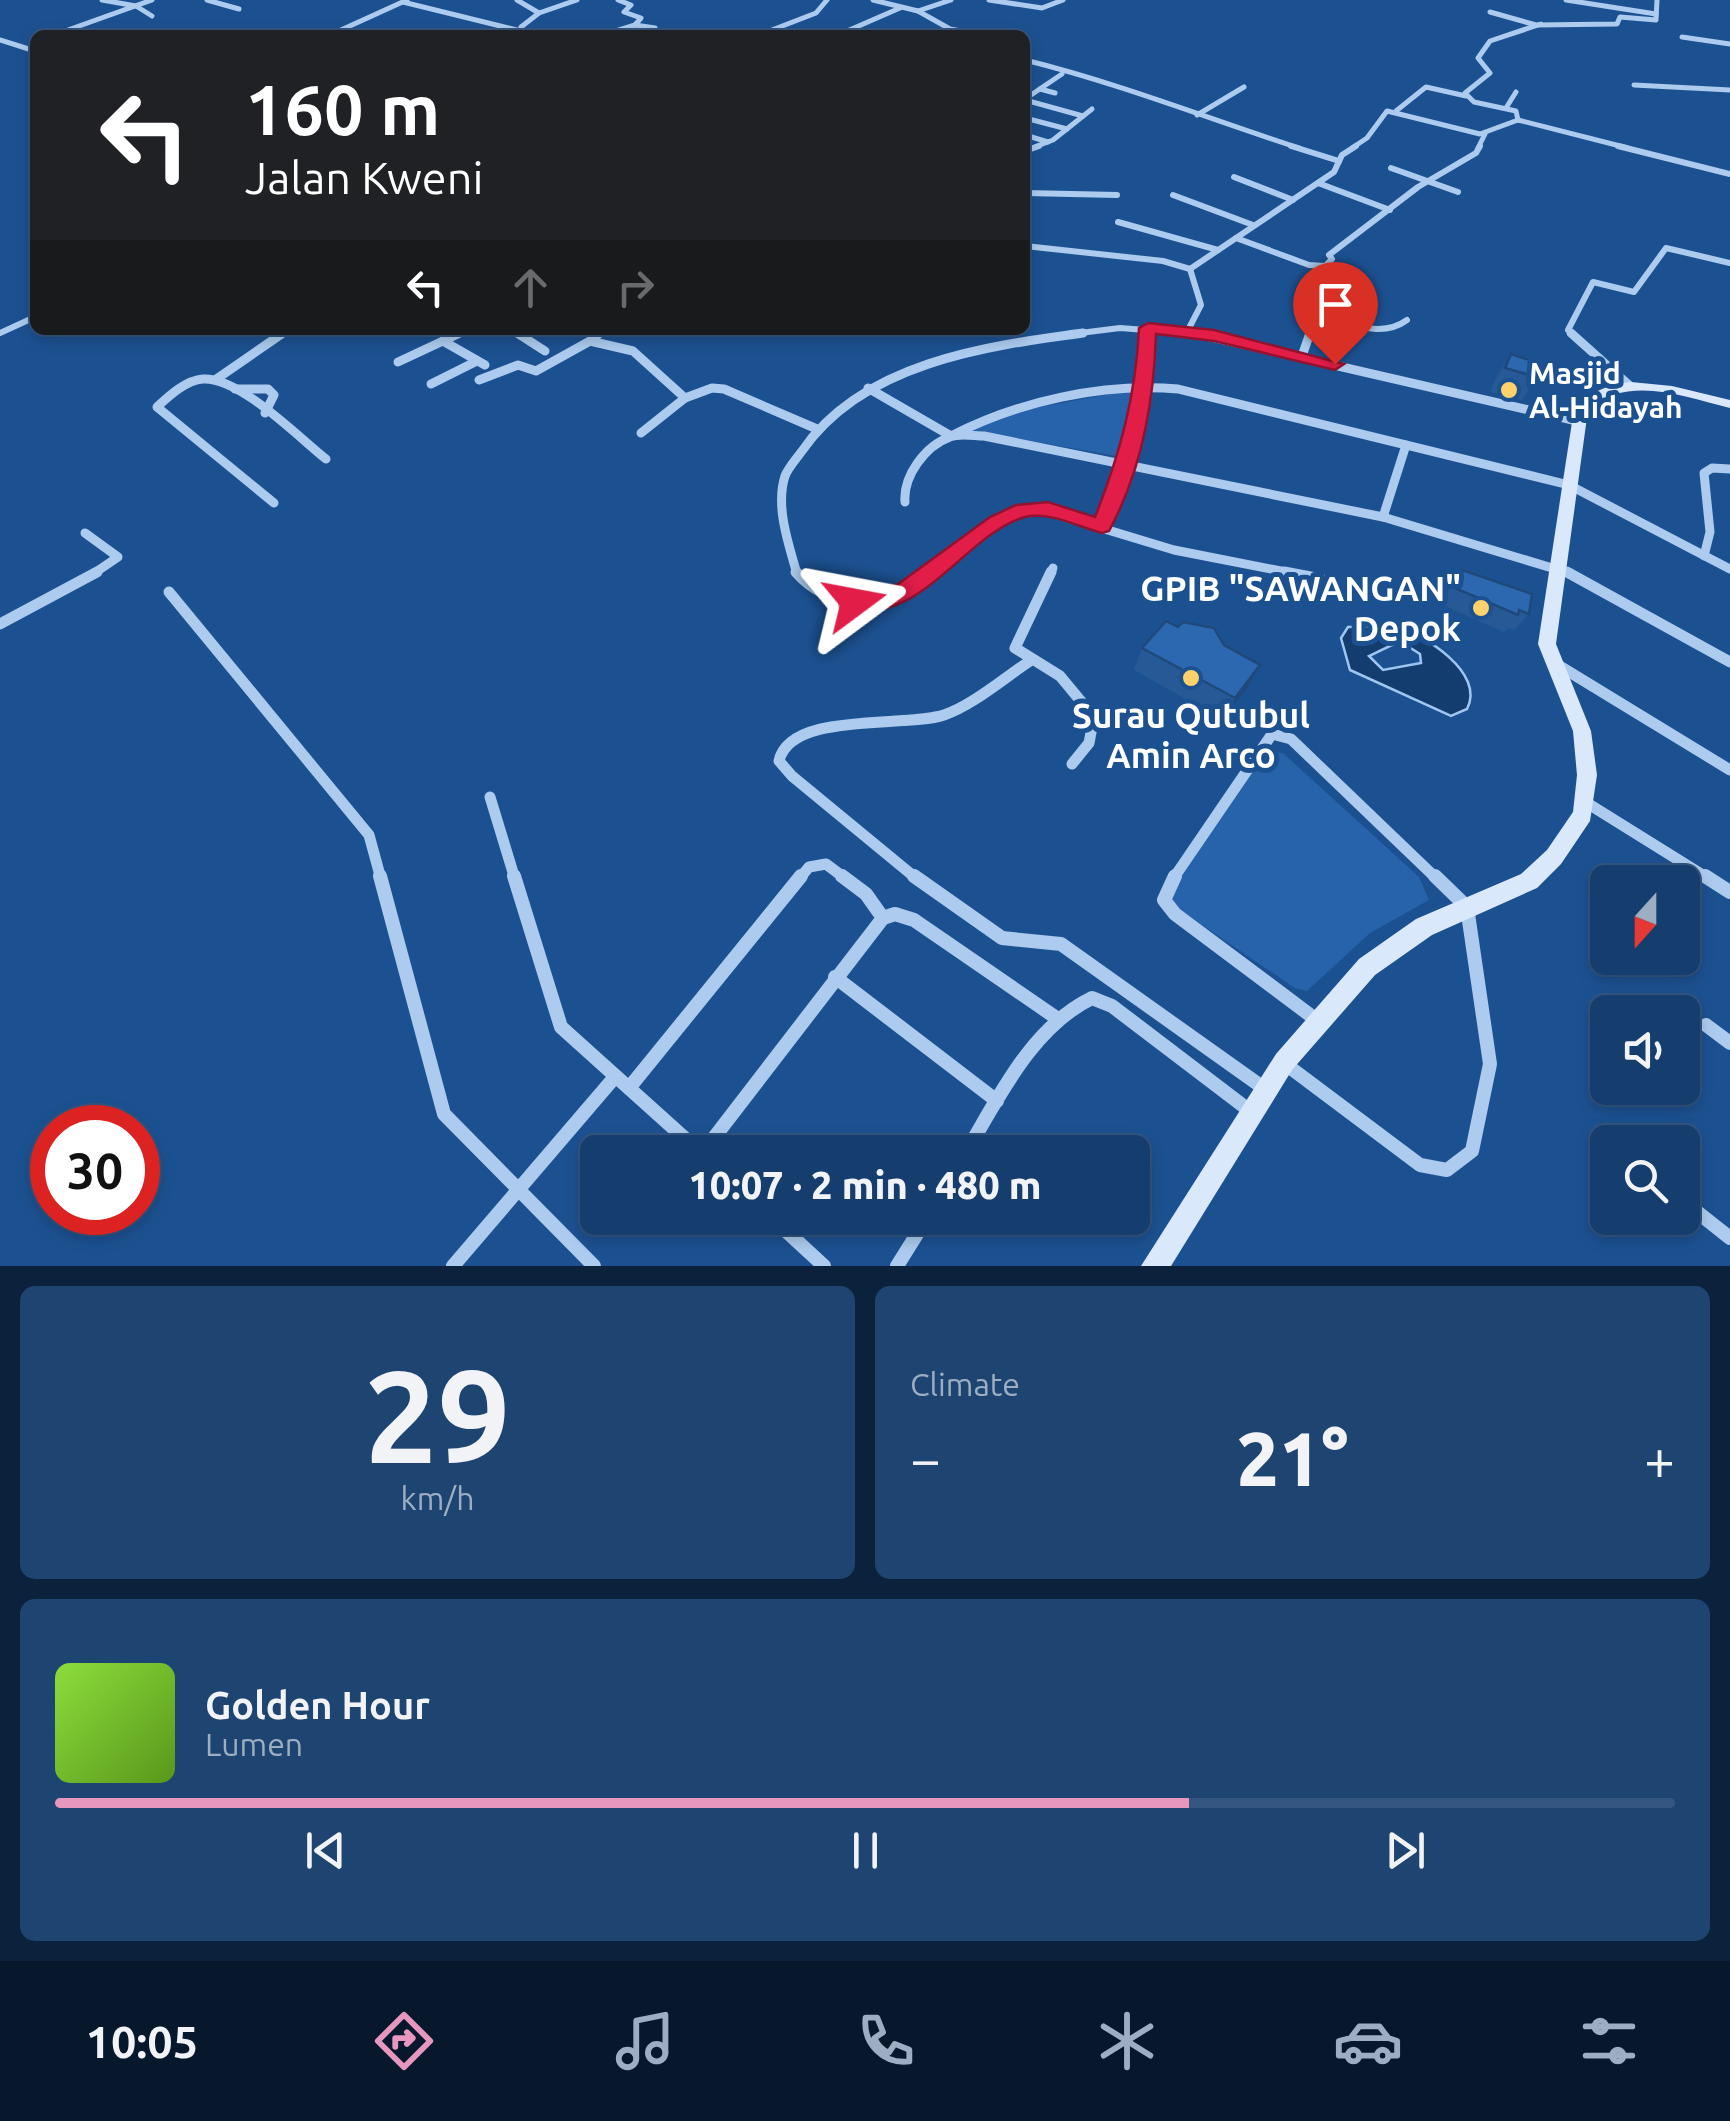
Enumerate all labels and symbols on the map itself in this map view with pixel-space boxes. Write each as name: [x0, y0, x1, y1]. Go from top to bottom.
pin: [1293, 262, 1378, 365]
place label: Masjid Al-Hidayah: [1529, 356, 1683, 424]
marker: Masjid Al-Hidayah: [1498, 379, 1520, 401]
position arrow: [803, 550, 907, 654]
place label: GPIB "SAWANGAN" Depok: [1140, 568, 1461, 648]
marker: GPIB "SAWANGAN" Depok: [1470, 597, 1492, 619]
marker: Surau Qutubul Amin Arco: [1180, 667, 1202, 689]
place label: Surau Qutubul Amin Arco: [1072, 695, 1310, 775]
north arrow: [1590, 865, 1700, 975]
speed limit sign: 30: [30, 1105, 160, 1235]

